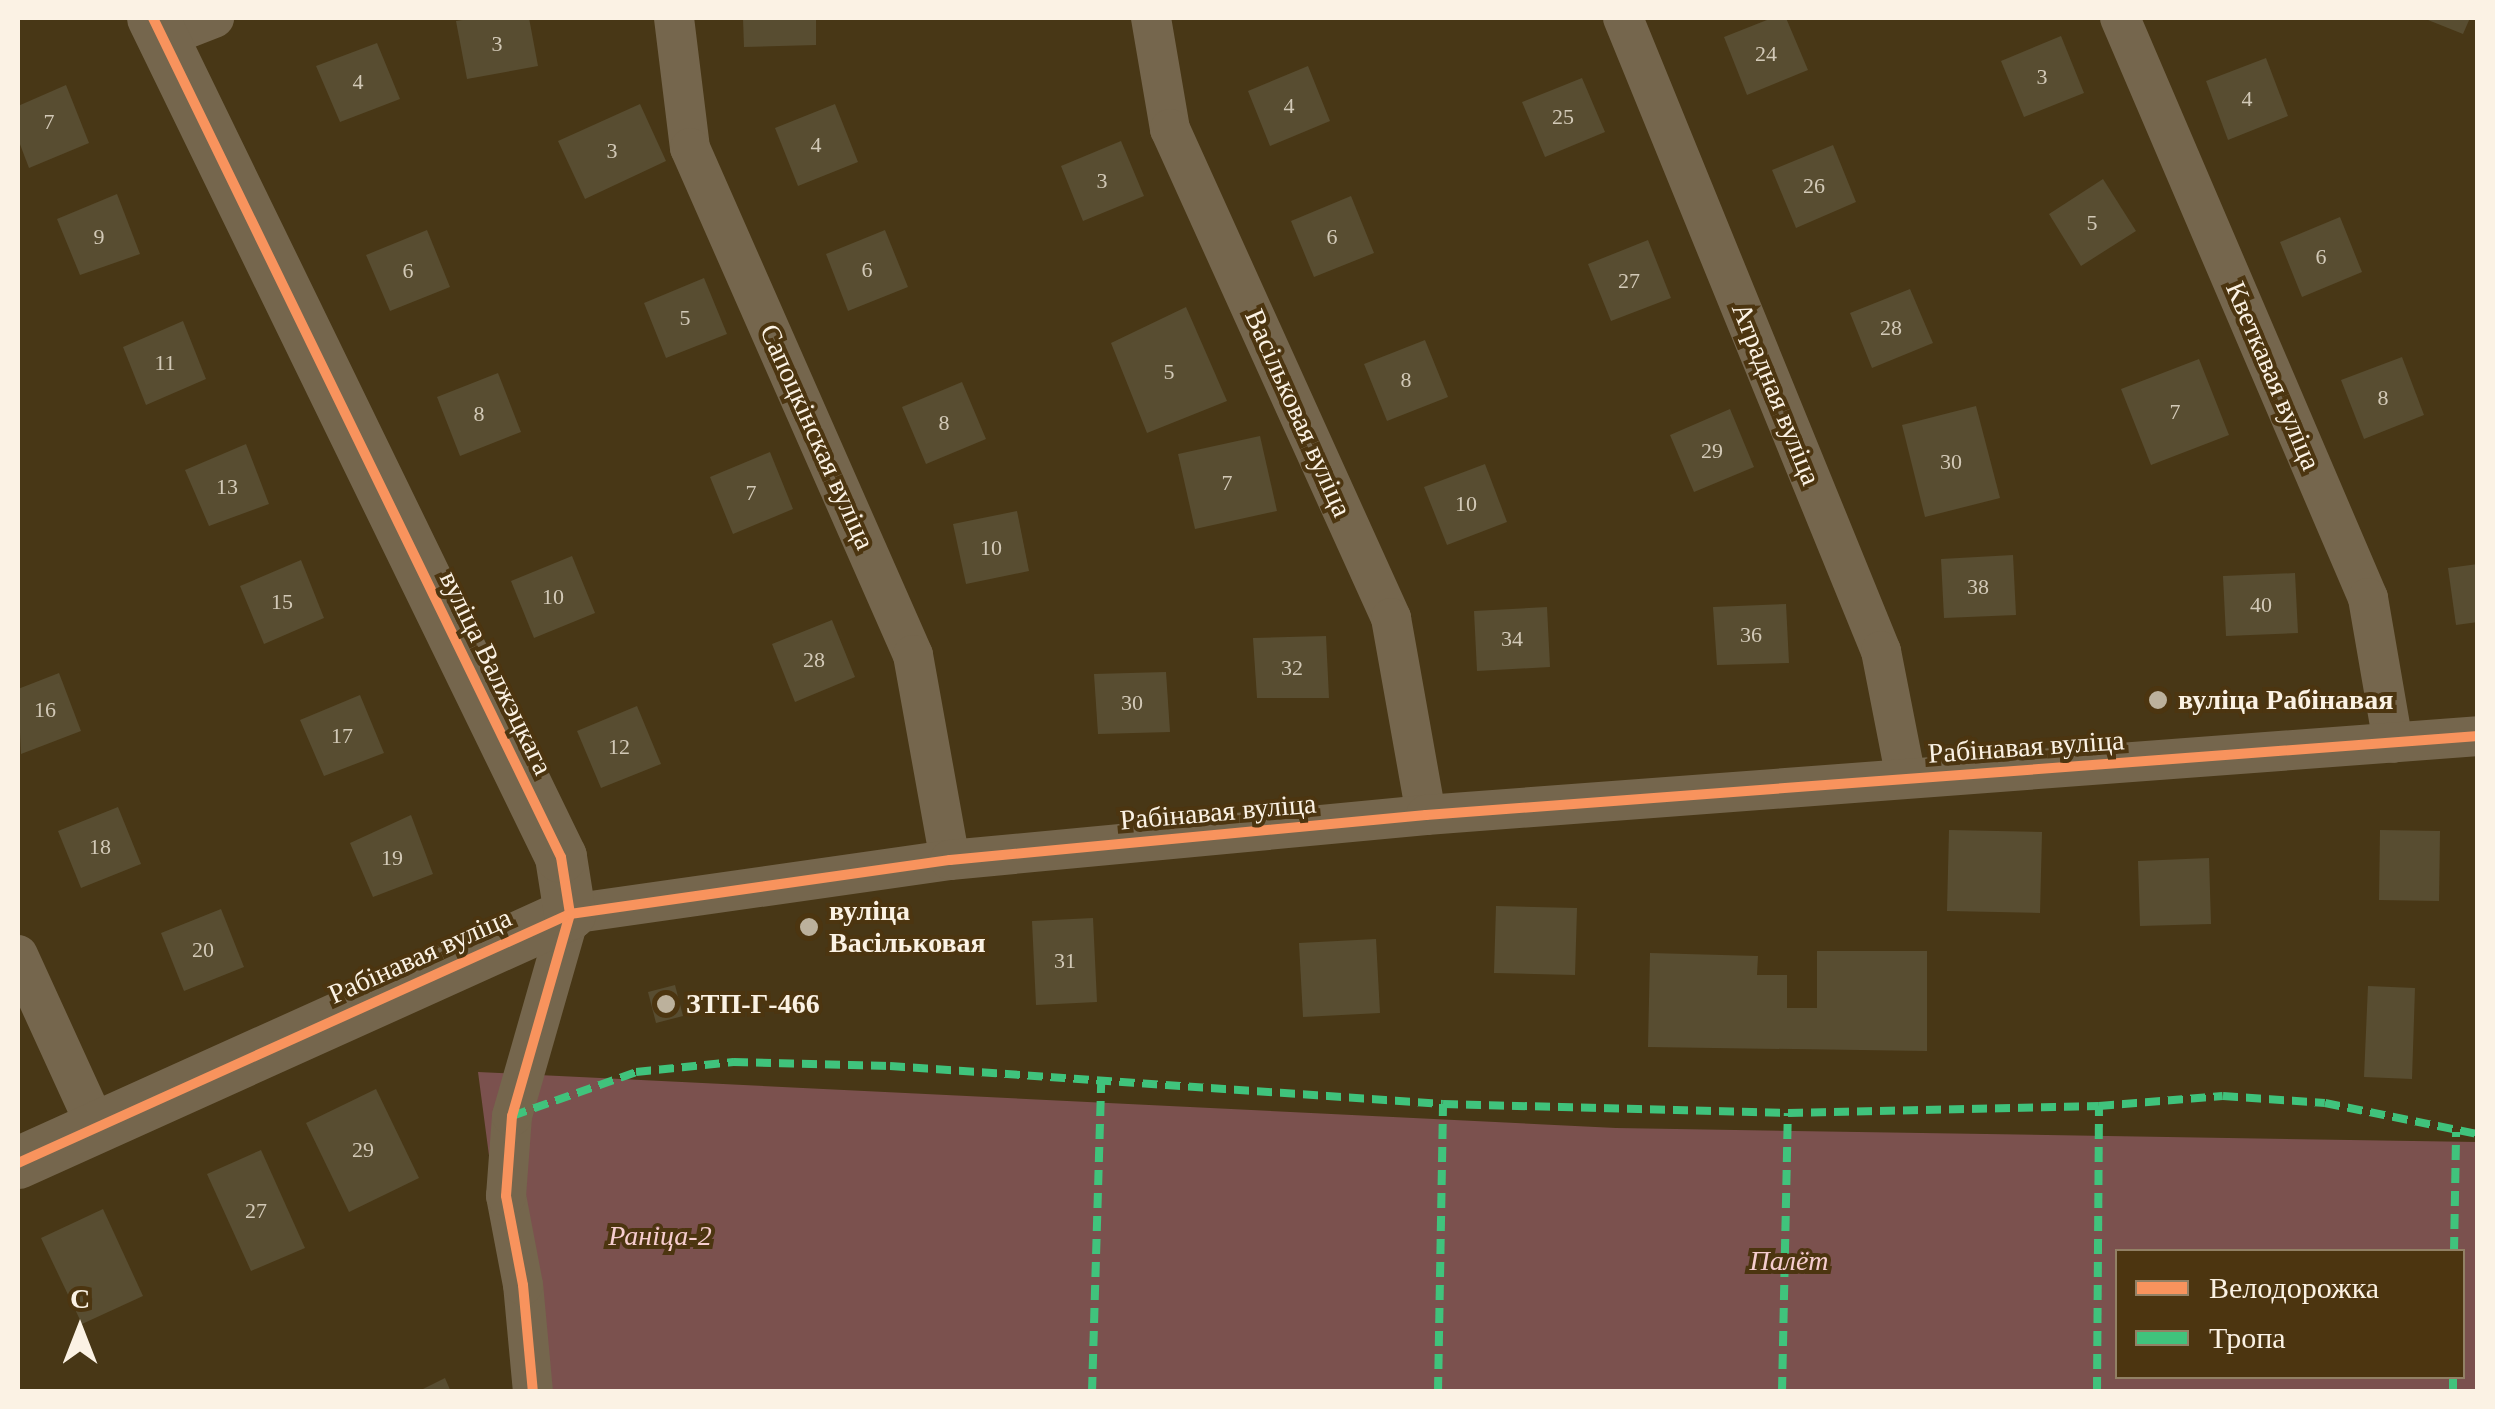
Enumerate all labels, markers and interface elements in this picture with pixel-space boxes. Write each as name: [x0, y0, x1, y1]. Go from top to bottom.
house number: 3: [492, 31, 502, 57]
house number: 24: [1755, 41, 1777, 67]
house number: 3: [2036, 64, 2048, 90]
house number: 4: [352, 69, 363, 95]
house number: 4: [2242, 86, 2252, 112]
house number: 4: [1284, 93, 1295, 119]
house number: 25: [1552, 104, 1574, 130]
house number: 7: [44, 109, 54, 135]
house number: 4: [810, 132, 821, 158]
house number: 3: [606, 138, 618, 164]
house number: 3: [1096, 168, 1108, 194]
house number: 26: [1803, 173, 1825, 199]
house number: 5: [2086, 210, 2098, 236]
house number: 9: [94, 224, 105, 250]
house number: 6: [1326, 224, 1338, 250]
house number: 6: [2316, 244, 2326, 270]
house number: 6: [862, 257, 872, 283]
house number: 6: [402, 258, 413, 284]
house number: 27: [1618, 268, 1640, 294]
street label: Кветкавая вуліца: [2218, 277, 2328, 475]
street label: Атрадная вуліца: [1724, 298, 1828, 490]
street label: Васільковая вуліца: [1237, 304, 1359, 522]
house number: 5: [680, 305, 690, 331]
house number: 28: [1880, 315, 1902, 341]
street label: Сапоцкінская вуліца: [752, 319, 882, 555]
house number: 11: [154, 350, 176, 376]
house number: 5: [1164, 359, 1174, 385]
house number: 8: [1400, 367, 1412, 393]
house number: 8: [2378, 385, 2388, 411]
house number: 7: [2170, 399, 2180, 425]
house number: 8: [474, 401, 484, 427]
house number: 8: [939, 410, 950, 436]
house number: 29: [1701, 438, 1723, 464]
house number: 30: [1940, 449, 1962, 475]
house number: 7: [1222, 470, 1232, 496]
house number: 13: [216, 474, 238, 500]
house number: 7: [746, 480, 756, 506]
house number: 10: [1455, 491, 1477, 517]
house number: 10: [980, 535, 1002, 561]
street label: вуліца Валжэцкага: [432, 566, 560, 780]
house number: 38: [1967, 574, 1989, 600]
house number: 10: [542, 584, 564, 610]
house number: 15: [271, 589, 293, 615]
house number: 40: [2250, 592, 2272, 618]
house number: 36: [1740, 622, 1762, 648]
house number: 34: [1501, 626, 1523, 652]
house number: 28: [803, 647, 825, 673]
house number: 32: [1281, 655, 1303, 681]
place label: вуліца Рабінавая: [2178, 683, 2393, 717]
marker: вуліца Рабінавая: [2147, 689, 2169, 711]
house number: 30: [1121, 690, 1143, 716]
house number: 16: [34, 697, 56, 723]
house number: 17: [331, 723, 353, 749]
street label: Рабінавая вуліца: [1927, 723, 2125, 771]
house number: 12: [608, 734, 630, 760]
street label: Рабінавая вуліца: [1119, 787, 1317, 837]
house number: 18: [89, 834, 111, 860]
house number: 19: [381, 845, 403, 871]
place label: вуліца Васільковая: [829, 894, 986, 960]
street label: Рабінавая вуліца: [323, 901, 517, 1011]
marker: вуліца Васільковая: [798, 916, 820, 938]
house number: 20: [192, 937, 214, 963]
house number: 31: [1054, 948, 1076, 974]
place label: ЗТП-Г-466: [686, 987, 820, 1021]
marker: ЗТП-Г-466: [655, 993, 677, 1015]
house number: 29: [352, 1137, 374, 1163]
house number: 27: [245, 1198, 267, 1224]
park label: Раніца-2: [608, 1219, 712, 1253]
park label: Палёт: [1749, 1244, 1829, 1278]
legend: [2115, 1249, 2465, 1379]
text: Велодорожка: [2209, 1271, 2379, 1304]
north arrow: [30, 1279, 130, 1379]
text: С: [70, 1283, 90, 1314]
text: Тропа: [2209, 1321, 2286, 1354]

